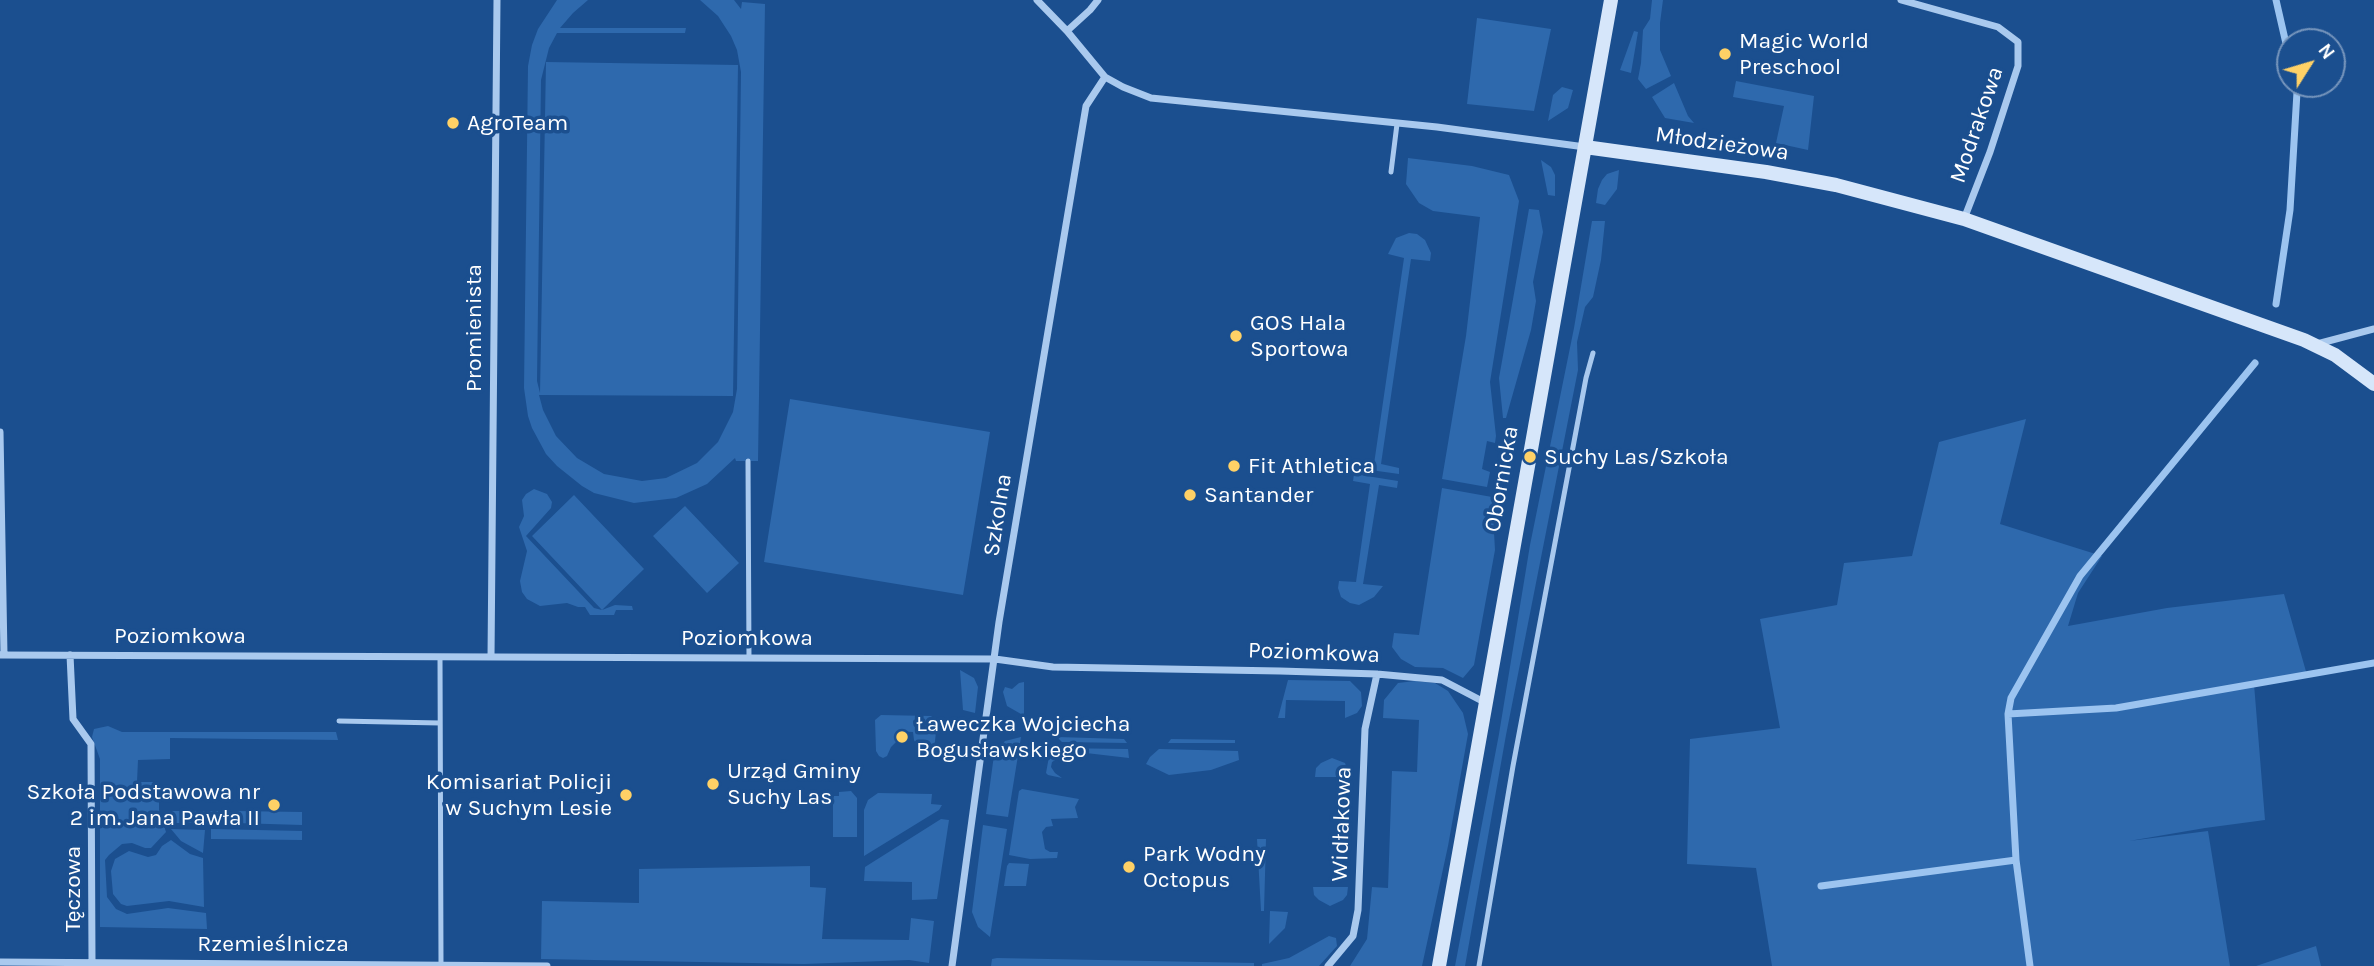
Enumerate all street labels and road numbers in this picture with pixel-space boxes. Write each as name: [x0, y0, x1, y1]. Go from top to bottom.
street label: Modrakowa: [1944, 63, 2010, 187]
street label: Młodzieżowa: [1653, 121, 1791, 167]
street label: Promienista: [460, 264, 488, 392]
street label: Obornicka: [1479, 424, 1525, 534]
street label: Szkolna: [978, 472, 1018, 558]
street label: Poziomkowa: [114, 622, 246, 650]
street label: Poziomkowa: [681, 624, 813, 652]
street label: Poziomkowa: [1248, 637, 1380, 669]
street label: Widłakowa: [1326, 766, 1358, 882]
street label: Tęczowa: [59, 846, 87, 932]
street label: Rzemieślnicza: [197, 930, 349, 958]

